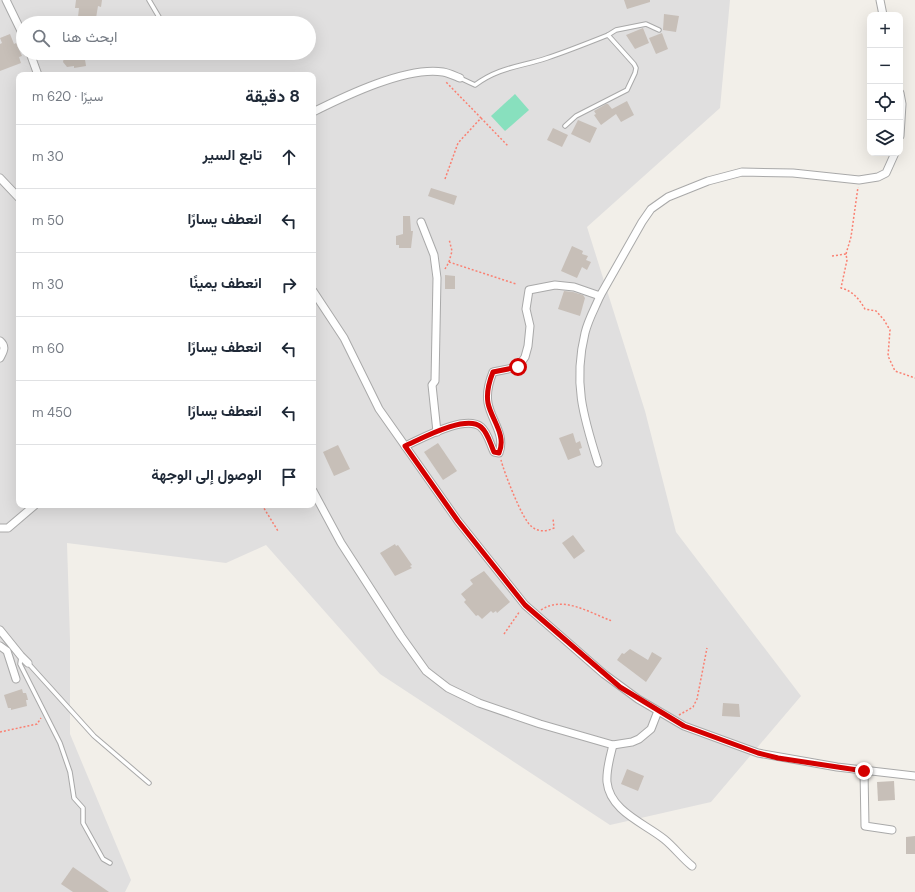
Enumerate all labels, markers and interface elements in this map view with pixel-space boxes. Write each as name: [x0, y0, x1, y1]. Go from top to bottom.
map controls: [867, 12, 903, 156]
button: +: [867, 12, 903, 48]
search box: [16, 16, 316, 60]
icon: search: [30, 27, 52, 49]
text: ابحث هنا: [62, 27, 117, 47]
button: −: [867, 48, 903, 84]
button: locate: [867, 84, 903, 120]
text: 8 دقيقة: [245, 85, 300, 107]
text: سيرًا · 620 m: [32, 88, 103, 105]
button: layers: [867, 120, 903, 156]
text: تابع السير: [203, 145, 262, 165]
icon: ahead: [278, 146, 300, 168]
text: 30 m: [32, 148, 64, 165]
text: انعطف يسارًا: [187, 209, 262, 229]
icon: left: [278, 210, 300, 232]
text: 50 m: [32, 212, 64, 229]
text: انعطف يمينًا: [189, 273, 262, 293]
icon: right: [278, 274, 300, 296]
text: 30 m: [32, 276, 64, 293]
text: انعطف يسارًا: [187, 337, 262, 357]
icon: left: [278, 338, 300, 360]
text: 60 m: [32, 340, 64, 357]
route start: [509, 358, 527, 376]
text: انعطف يسارًا: [187, 401, 262, 421]
icon: left: [278, 402, 300, 424]
text: 450 m: [32, 404, 72, 421]
text: الوصول إلى الوجهة: [151, 465, 262, 485]
icon: arrive: [278, 466, 300, 488]
route end: [855, 762, 873, 780]

